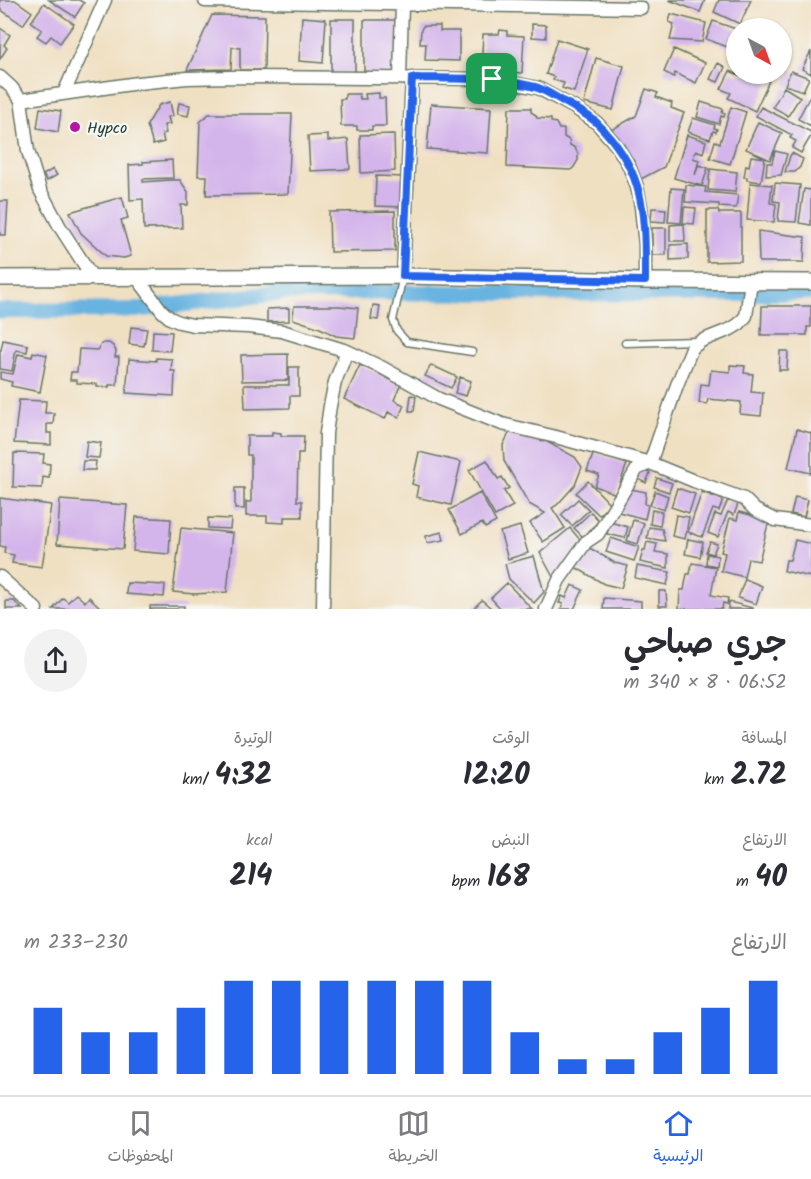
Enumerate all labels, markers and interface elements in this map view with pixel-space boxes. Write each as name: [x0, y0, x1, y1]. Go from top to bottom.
north arrow: [726, 18, 792, 84]
map controls: [726, 18, 792, 84]
pin: [466, 53, 517, 104]
icon: arrive: [475, 62, 508, 95]
place label: Hypco: [87, 116, 127, 141]
marker: Hypco: [68, 120, 82, 134]
text: جري صباحي: [623, 618, 787, 671]
button: share: [24, 629, 87, 692]
text: 06:52 · 8 × 340 m: [624, 667, 787, 699]
text: الوتيرة: [234, 726, 272, 751]
text: الوقت: [492, 726, 530, 751]
text: المسافة: [741, 726, 787, 751]
text: 4:32: [215, 752, 272, 800]
text: 12:20: [463, 752, 530, 800]
text: 2.72: [731, 752, 787, 800]
text: /km: [182, 767, 215, 792]
text: km: [704, 767, 731, 792]
text: kcal: [246, 828, 272, 853]
text: النبض: [491, 828, 530, 853]
text: الارتفاع: [742, 828, 787, 853]
text: 214: [229, 853, 272, 901]
text: 168: [487, 854, 530, 902]
text: 40: [755, 854, 787, 902]
text: bpm: [451, 869, 487, 894]
text: m: [736, 869, 755, 894]
text: 230–233 m: [24, 927, 128, 959]
text: الارتفاع: [731, 928, 787, 960]
tab: المحفوظات: [108, 1107, 173, 1170]
tab: الخريطة: [388, 1107, 438, 1170]
tab: الرئيسية: [653, 1107, 704, 1170]

